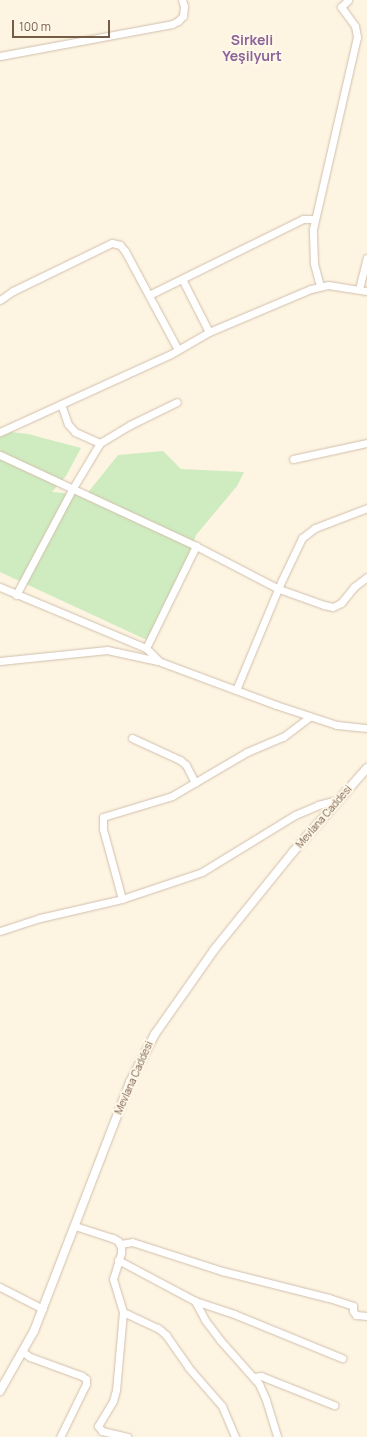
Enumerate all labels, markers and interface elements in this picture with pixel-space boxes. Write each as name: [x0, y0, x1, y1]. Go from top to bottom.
scale bar: [14, 12, 112, 38]
text: 100 m: [19, 18, 51, 35]
district label: Sirkeli Yeşilyurt: [222, 32, 282, 64]
street label: Mevlana Caddesi: [294, 783, 354, 851]
street label: Mevlana Caddesi: [113, 1040, 155, 1116]

